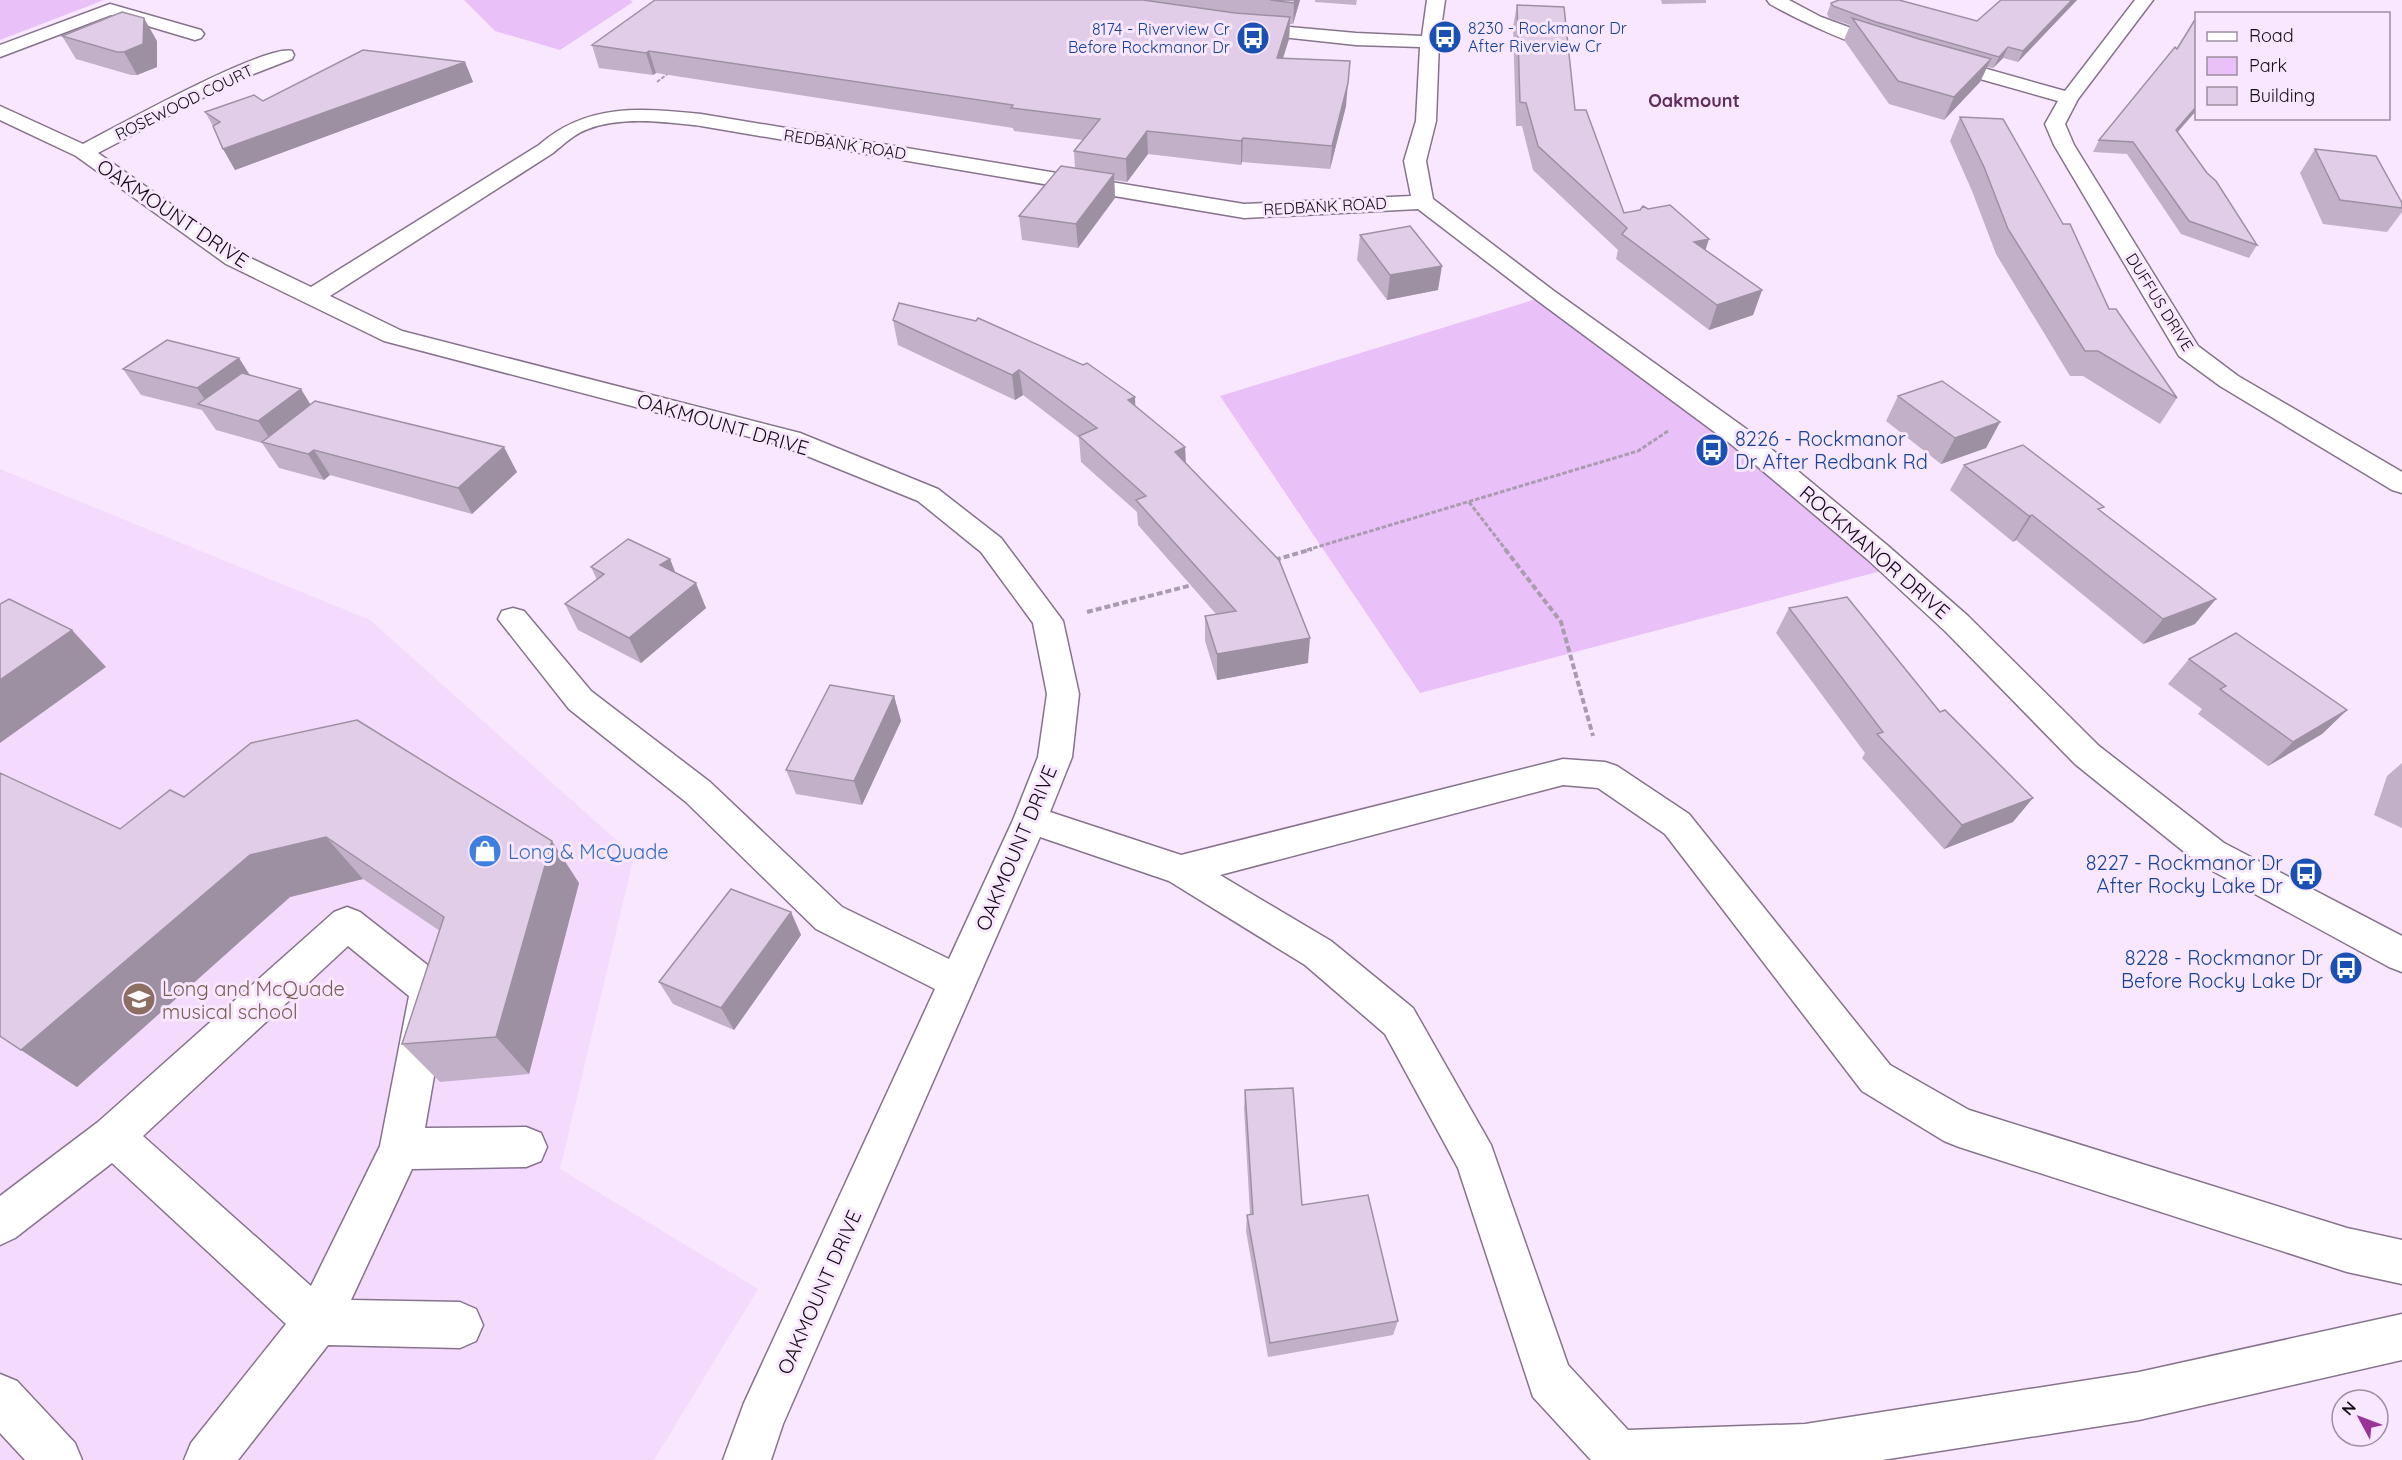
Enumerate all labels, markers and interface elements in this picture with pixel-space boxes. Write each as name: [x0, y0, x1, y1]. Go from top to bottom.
legend: [2195, 12, 2390, 120]
place label: 8230 - Rockmanor Dr After Riverview Cr: [1468, 18, 1627, 56]
place label: 8174 - Riverview Cr Before Rockmanor Dr: [1068, 19, 1230, 57]
bus stop icon: 8230 - Rockmanor Dr After Riverview Cr: [1427, 19, 1463, 55]
bus stop icon: 8174 - Riverview Cr Before Rockmanor Dr: [1235, 20, 1271, 56]
text: Road: [2249, 24, 2294, 47]
text: Park: [2249, 54, 2287, 77]
street label: ROSEWOOD COURT: [112, 60, 257, 144]
text: Building: [2249, 84, 2315, 107]
district label: Oakmount: [1648, 89, 1740, 112]
street label: REDBANK ROAD: [782, 124, 908, 164]
street label: OAKMOUNT DRIVE: [93, 153, 253, 273]
street label: REDBANK ROAD: [1263, 193, 1387, 219]
street label: DUFFUS DRIVE: [2122, 249, 2198, 355]
street label: OAKMOUNT DRIVE: [634, 388, 812, 460]
place label: 8226 - Rockmanor Dr After Redbank Rd: [1735, 426, 1928, 474]
bus stop icon: 8226 - Rockmanor Dr After Redbank Rd: [1694, 432, 1730, 468]
street label: ROCKMANOR DRIVE: [1795, 480, 1955, 624]
street label: OAKMOUNT DRIVE: [970, 762, 1062, 934]
shop icon: Long & McQuade: [467, 833, 503, 869]
place label: Long & McQuade: [508, 839, 669, 864]
place label: 8227 - Rockmanor Dr After Rocky Lake Dr: [2086, 850, 2283, 898]
bus stop icon: 8227 - Rockmanor Dr After Rocky Lake Dr: [2288, 856, 2324, 892]
place label: 8228 - Rockmanor Dr Before Rocky Lake Dr: [2121, 945, 2323, 993]
bus stop icon: 8228 - Rockmanor Dr Before Rocky Lake Dr: [2328, 950, 2364, 986]
place label: Long and McQuade musical school: [162, 976, 345, 1024]
school or university icon: Long and McQuade musical school: [121, 981, 157, 1017]
street label: OAKMOUNT DRIVE: [772, 1206, 866, 1378]
north arrow: [2330, 1388, 2390, 1448]
text: N: [2337, 1397, 2360, 1419]

